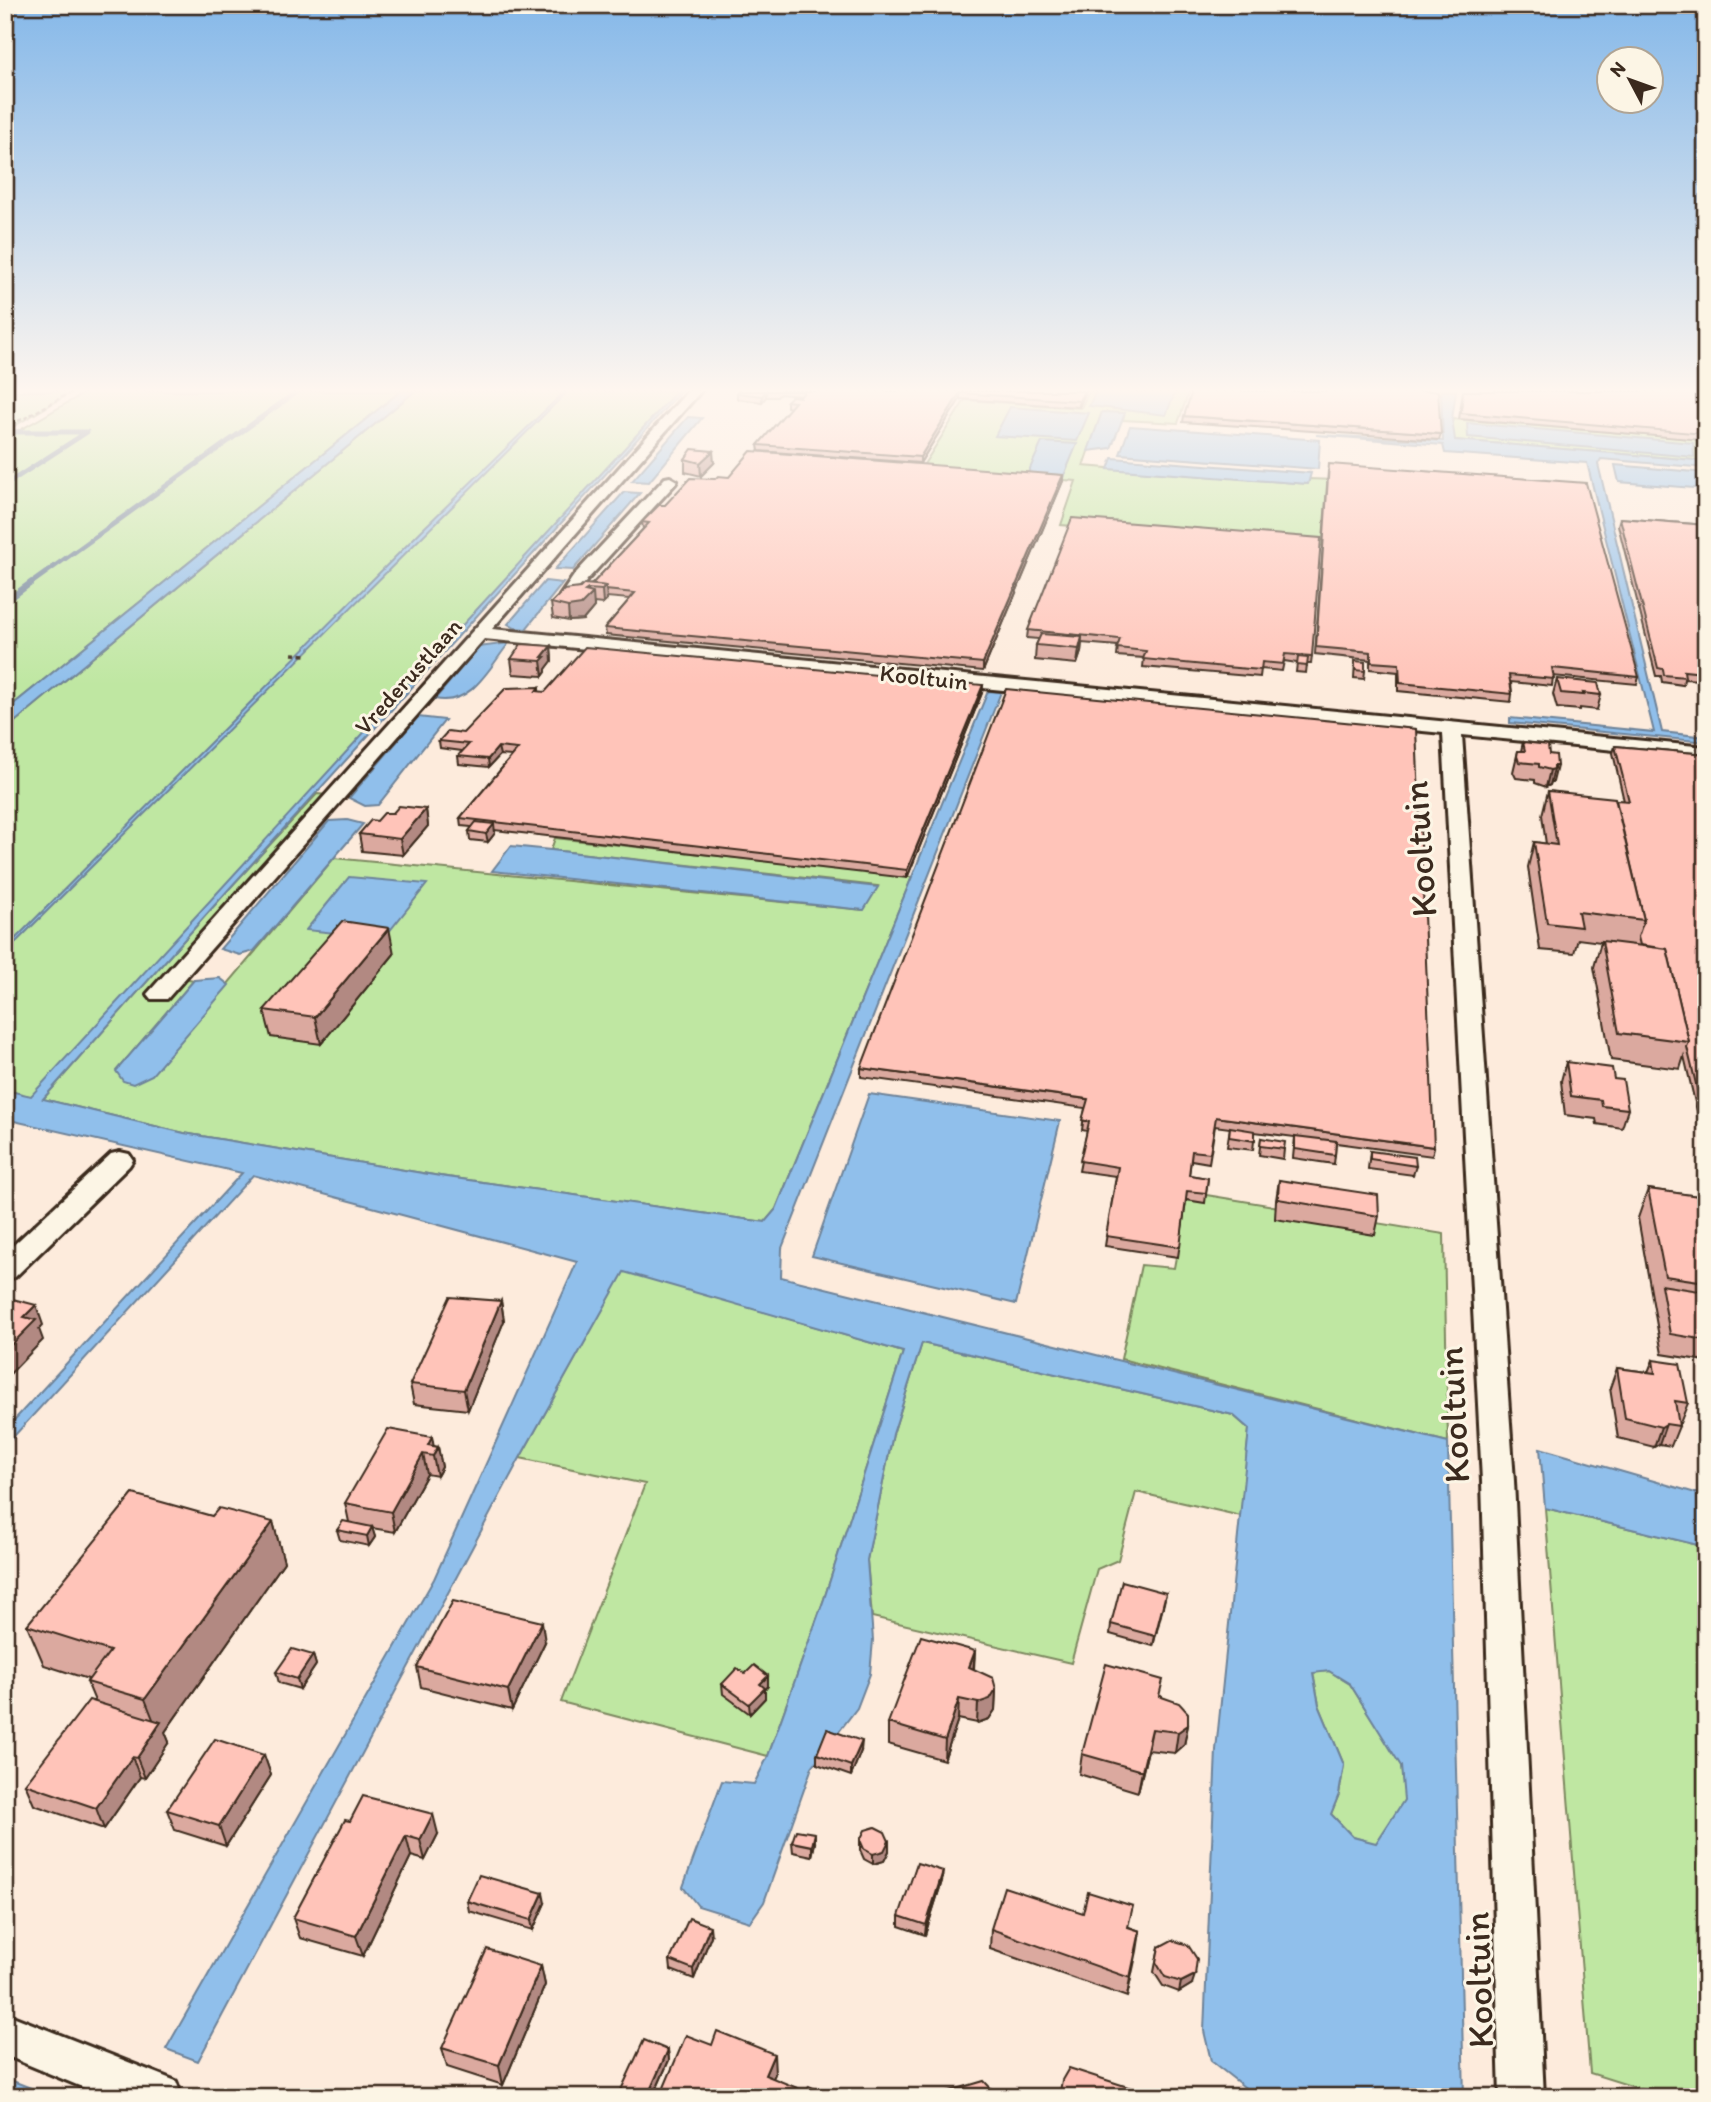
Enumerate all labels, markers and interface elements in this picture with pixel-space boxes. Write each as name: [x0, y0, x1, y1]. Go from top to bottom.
north arrow: [1596, 46, 1666, 116]
text: N: [1605, 57, 1630, 82]
street label: Vrederustlaan: [348, 612, 468, 740]
street label: Kooltuin: [878, 658, 970, 696]
street label: Kooltuin: [1392, 779, 1446, 919]
street label: Kooltuin: [1427, 1346, 1479, 1484]
street label: Kooltuin: [1454, 1911, 1502, 2049]

